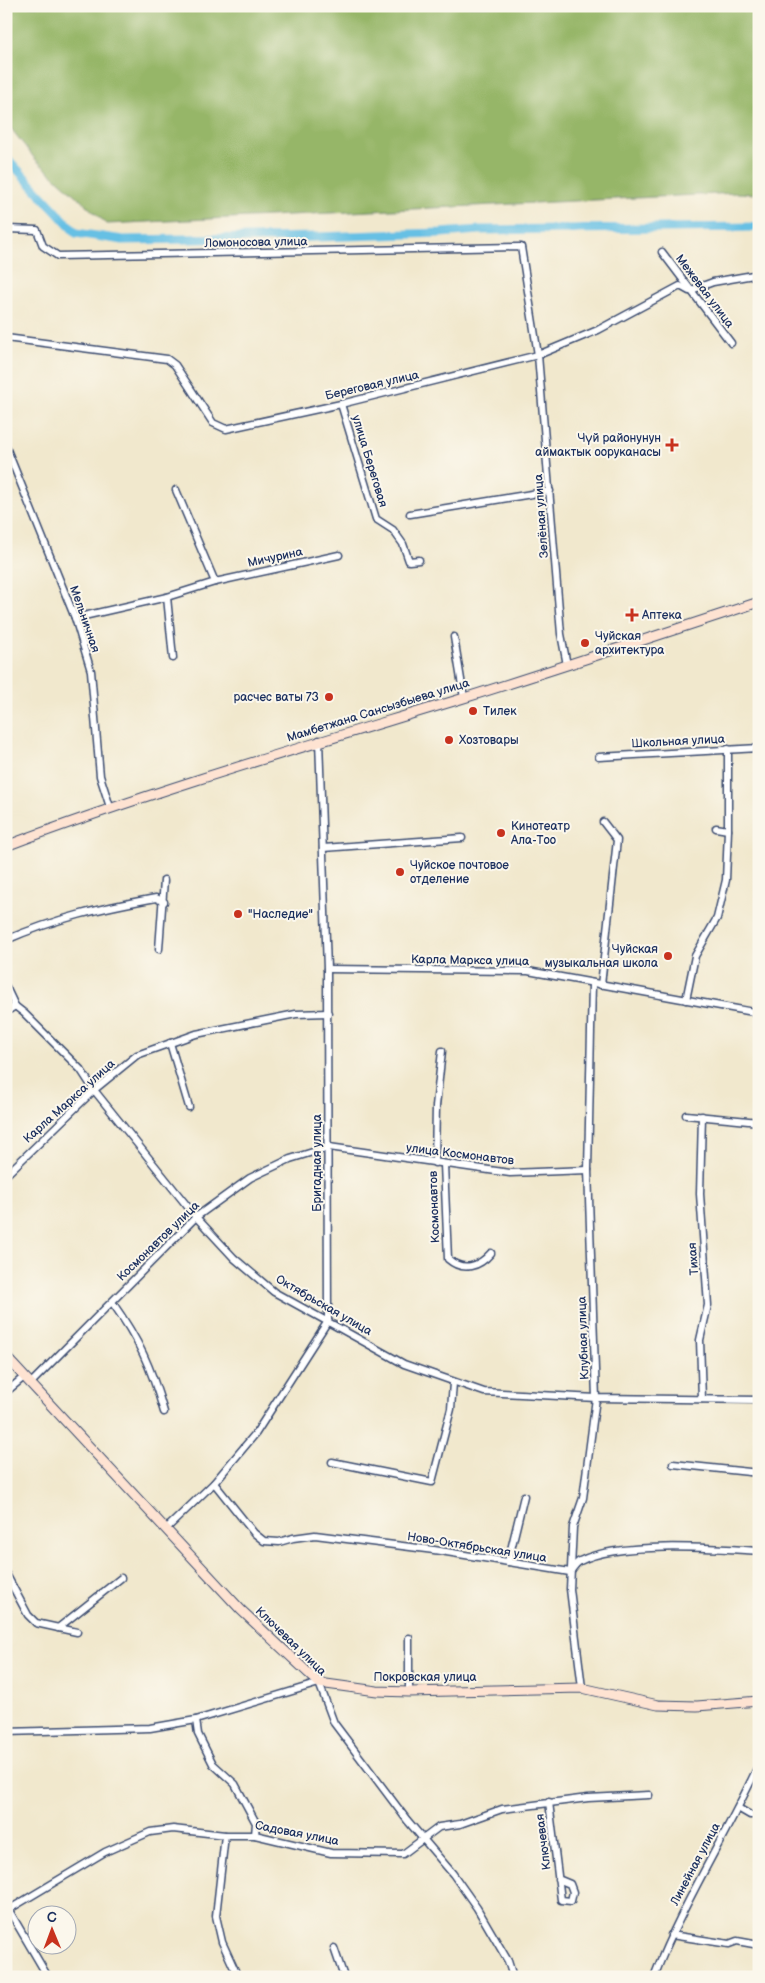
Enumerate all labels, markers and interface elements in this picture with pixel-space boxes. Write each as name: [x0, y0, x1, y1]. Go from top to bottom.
street label: Ломоносова улица: [203, 234, 308, 251]
street label: Межевая улица: [672, 252, 737, 331]
street label: Береговая улица: [324, 367, 420, 404]
street label: улица Береговая: [348, 413, 391, 509]
place label: Чүй районунун аймактык ооруканасы: [535, 431, 661, 460]
marker: Чүй районунун аймактык ооруканасы: [665, 438, 679, 452]
street label: Зелёная улица: [531, 473, 552, 558]
street label: Мичурина: [246, 544, 304, 571]
street label: Мельничная: [66, 584, 103, 655]
place label: Аптека: [641, 608, 682, 623]
marker: Аптека: [626, 609, 638, 621]
place label: Чуйская архитектура: [595, 629, 664, 658]
marker: Чуйская архитектура: [579, 637, 591, 649]
street label: Мамбетжана Сансызбыева улица: [285, 675, 471, 745]
place label: расчес ваты 73: [233, 690, 319, 705]
marker: расчес ваты 73: [323, 691, 335, 703]
place label: Тилек: [483, 704, 517, 719]
marker: Тилек: [467, 705, 479, 717]
street label: Школьная улица: [631, 732, 725, 751]
place label: Хозтовары: [459, 733, 519, 748]
marker: Хозтовары: [443, 734, 455, 746]
place label: Кинотеатр Ала-Тоо: [510, 819, 570, 848]
marker: Кинотеатр Ала-Тоо: [495, 827, 507, 839]
place label: Чуйское почтовое отделение: [410, 858, 509, 887]
marker: Чуйское почтовое отделение: [394, 866, 406, 878]
place label: "Наследие": [248, 907, 313, 922]
marker: "Наследие": [232, 908, 244, 920]
place label: Чуйская музыкальная школа: [545, 942, 658, 971]
marker: Чуйская музыкальная школа: [662, 950, 674, 962]
street label: Карла Маркса улица: [411, 952, 529, 969]
street label: Карла Маркса улица: [20, 1056, 118, 1146]
street label: Бригадная улица: [310, 1114, 325, 1212]
street label: улица Космонавтов: [405, 1140, 515, 1169]
street label: Космонавтов: [426, 1170, 443, 1243]
street label: Космонавтов улица: [114, 1198, 203, 1284]
street label: Тихая: [685, 1242, 702, 1276]
street label: Октябрьская улица: [273, 1272, 375, 1339]
street label: Клубная улица: [575, 1296, 592, 1380]
street label: Ново-Октябрьская улица: [406, 1529, 548, 1566]
street label: Ключевая улица: [252, 1604, 329, 1679]
street label: Покровская улица: [373, 1670, 477, 1685]
street label: Ключевая: [533, 1813, 554, 1871]
street label: Садовая улица: [254, 1818, 340, 1849]
street label: Линейная улица: [667, 1820, 724, 1909]
north arrow: [28, 1906, 78, 1956]
text: С: [47, 1909, 57, 1926]

